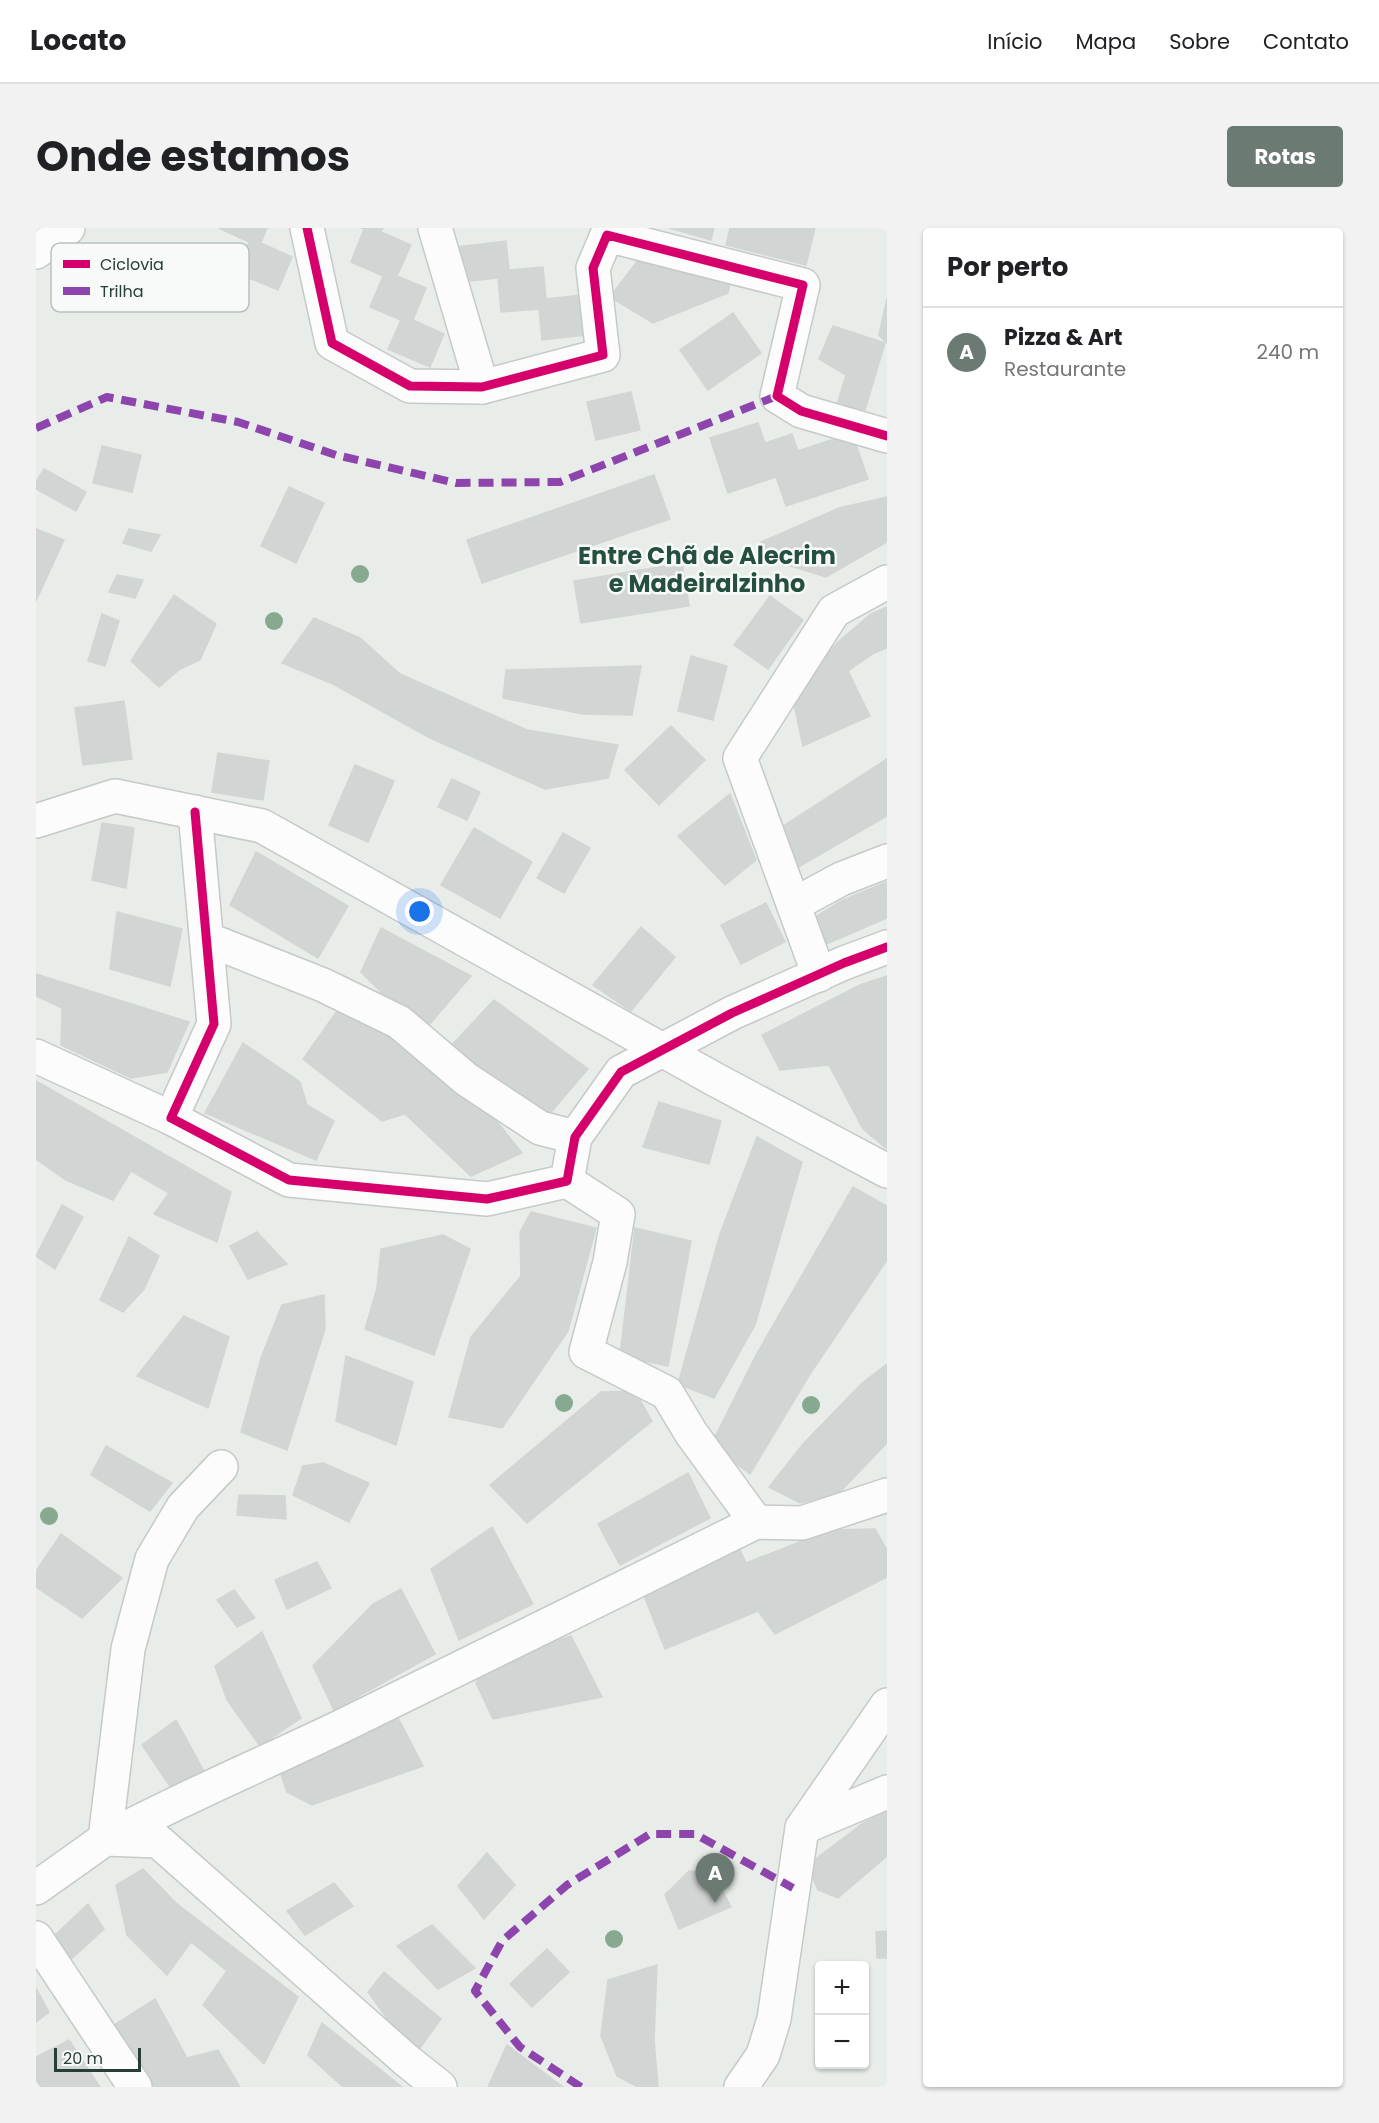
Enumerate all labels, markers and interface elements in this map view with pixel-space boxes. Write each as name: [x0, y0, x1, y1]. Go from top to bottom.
text: Locato: [30, 21, 126, 60]
text: Início: [987, 27, 1042, 56]
text: Mapa: [1075, 27, 1136, 56]
text: Sobre: [1169, 27, 1230, 56]
text: Contato: [1263, 27, 1349, 56]
button: Rotas: [1227, 126, 1343, 187]
text: Onde estamos: [36, 127, 350, 186]
legend: [51, 243, 249, 312]
text: Por perto: [947, 249, 1068, 285]
text: Ciclovia: [100, 253, 164, 276]
text: Trilha: [100, 280, 144, 303]
text: Pizza & Art: [1004, 322, 1122, 353]
text: A: [959, 338, 974, 366]
text: 240 m: [1256, 338, 1319, 366]
text: Restaurante: [1004, 355, 1126, 383]
district label: Entre Chã de Alecrim e Madeiralzinho: [578, 539, 836, 600]
your location: [405, 897, 434, 926]
pin: A: [696, 1854, 734, 1903]
map controls: [815, 1961, 869, 2069]
button: +: [815, 1961, 869, 2015]
button: −: [815, 2015, 869, 2069]
scale bar: [54, 2045, 141, 2072]
text: 20 m: [63, 2047, 103, 2070]

